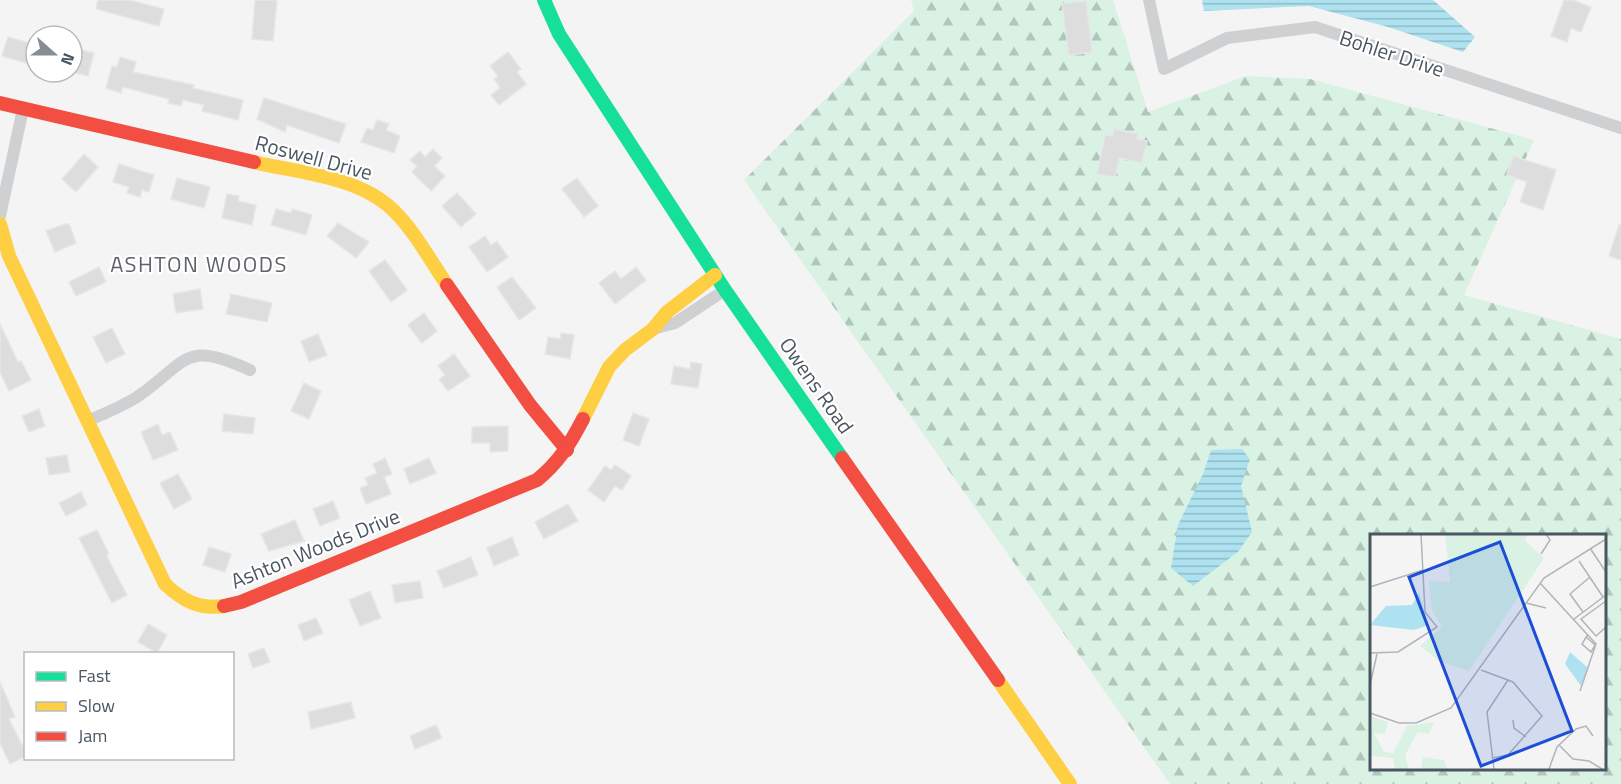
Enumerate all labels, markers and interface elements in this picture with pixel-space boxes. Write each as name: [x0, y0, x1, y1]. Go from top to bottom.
street label: Bohler Drive: [1335, 21, 1449, 85]
north arrow: [24, 24, 84, 84]
text: N: [55, 50, 81, 69]
street label: Roswell Drive: [252, 126, 376, 188]
district label: ASHTON WOODS: [110, 247, 288, 281]
street label: Owens Road: [772, 330, 862, 440]
street label: Ashton Woods Drive: [226, 500, 404, 596]
inset map: [1370, 534, 1606, 769]
legend: [24, 652, 234, 760]
text: Fast: [78, 662, 111, 689]
text: Slow: [78, 692, 115, 719]
text: Jam: [78, 722, 107, 749]

